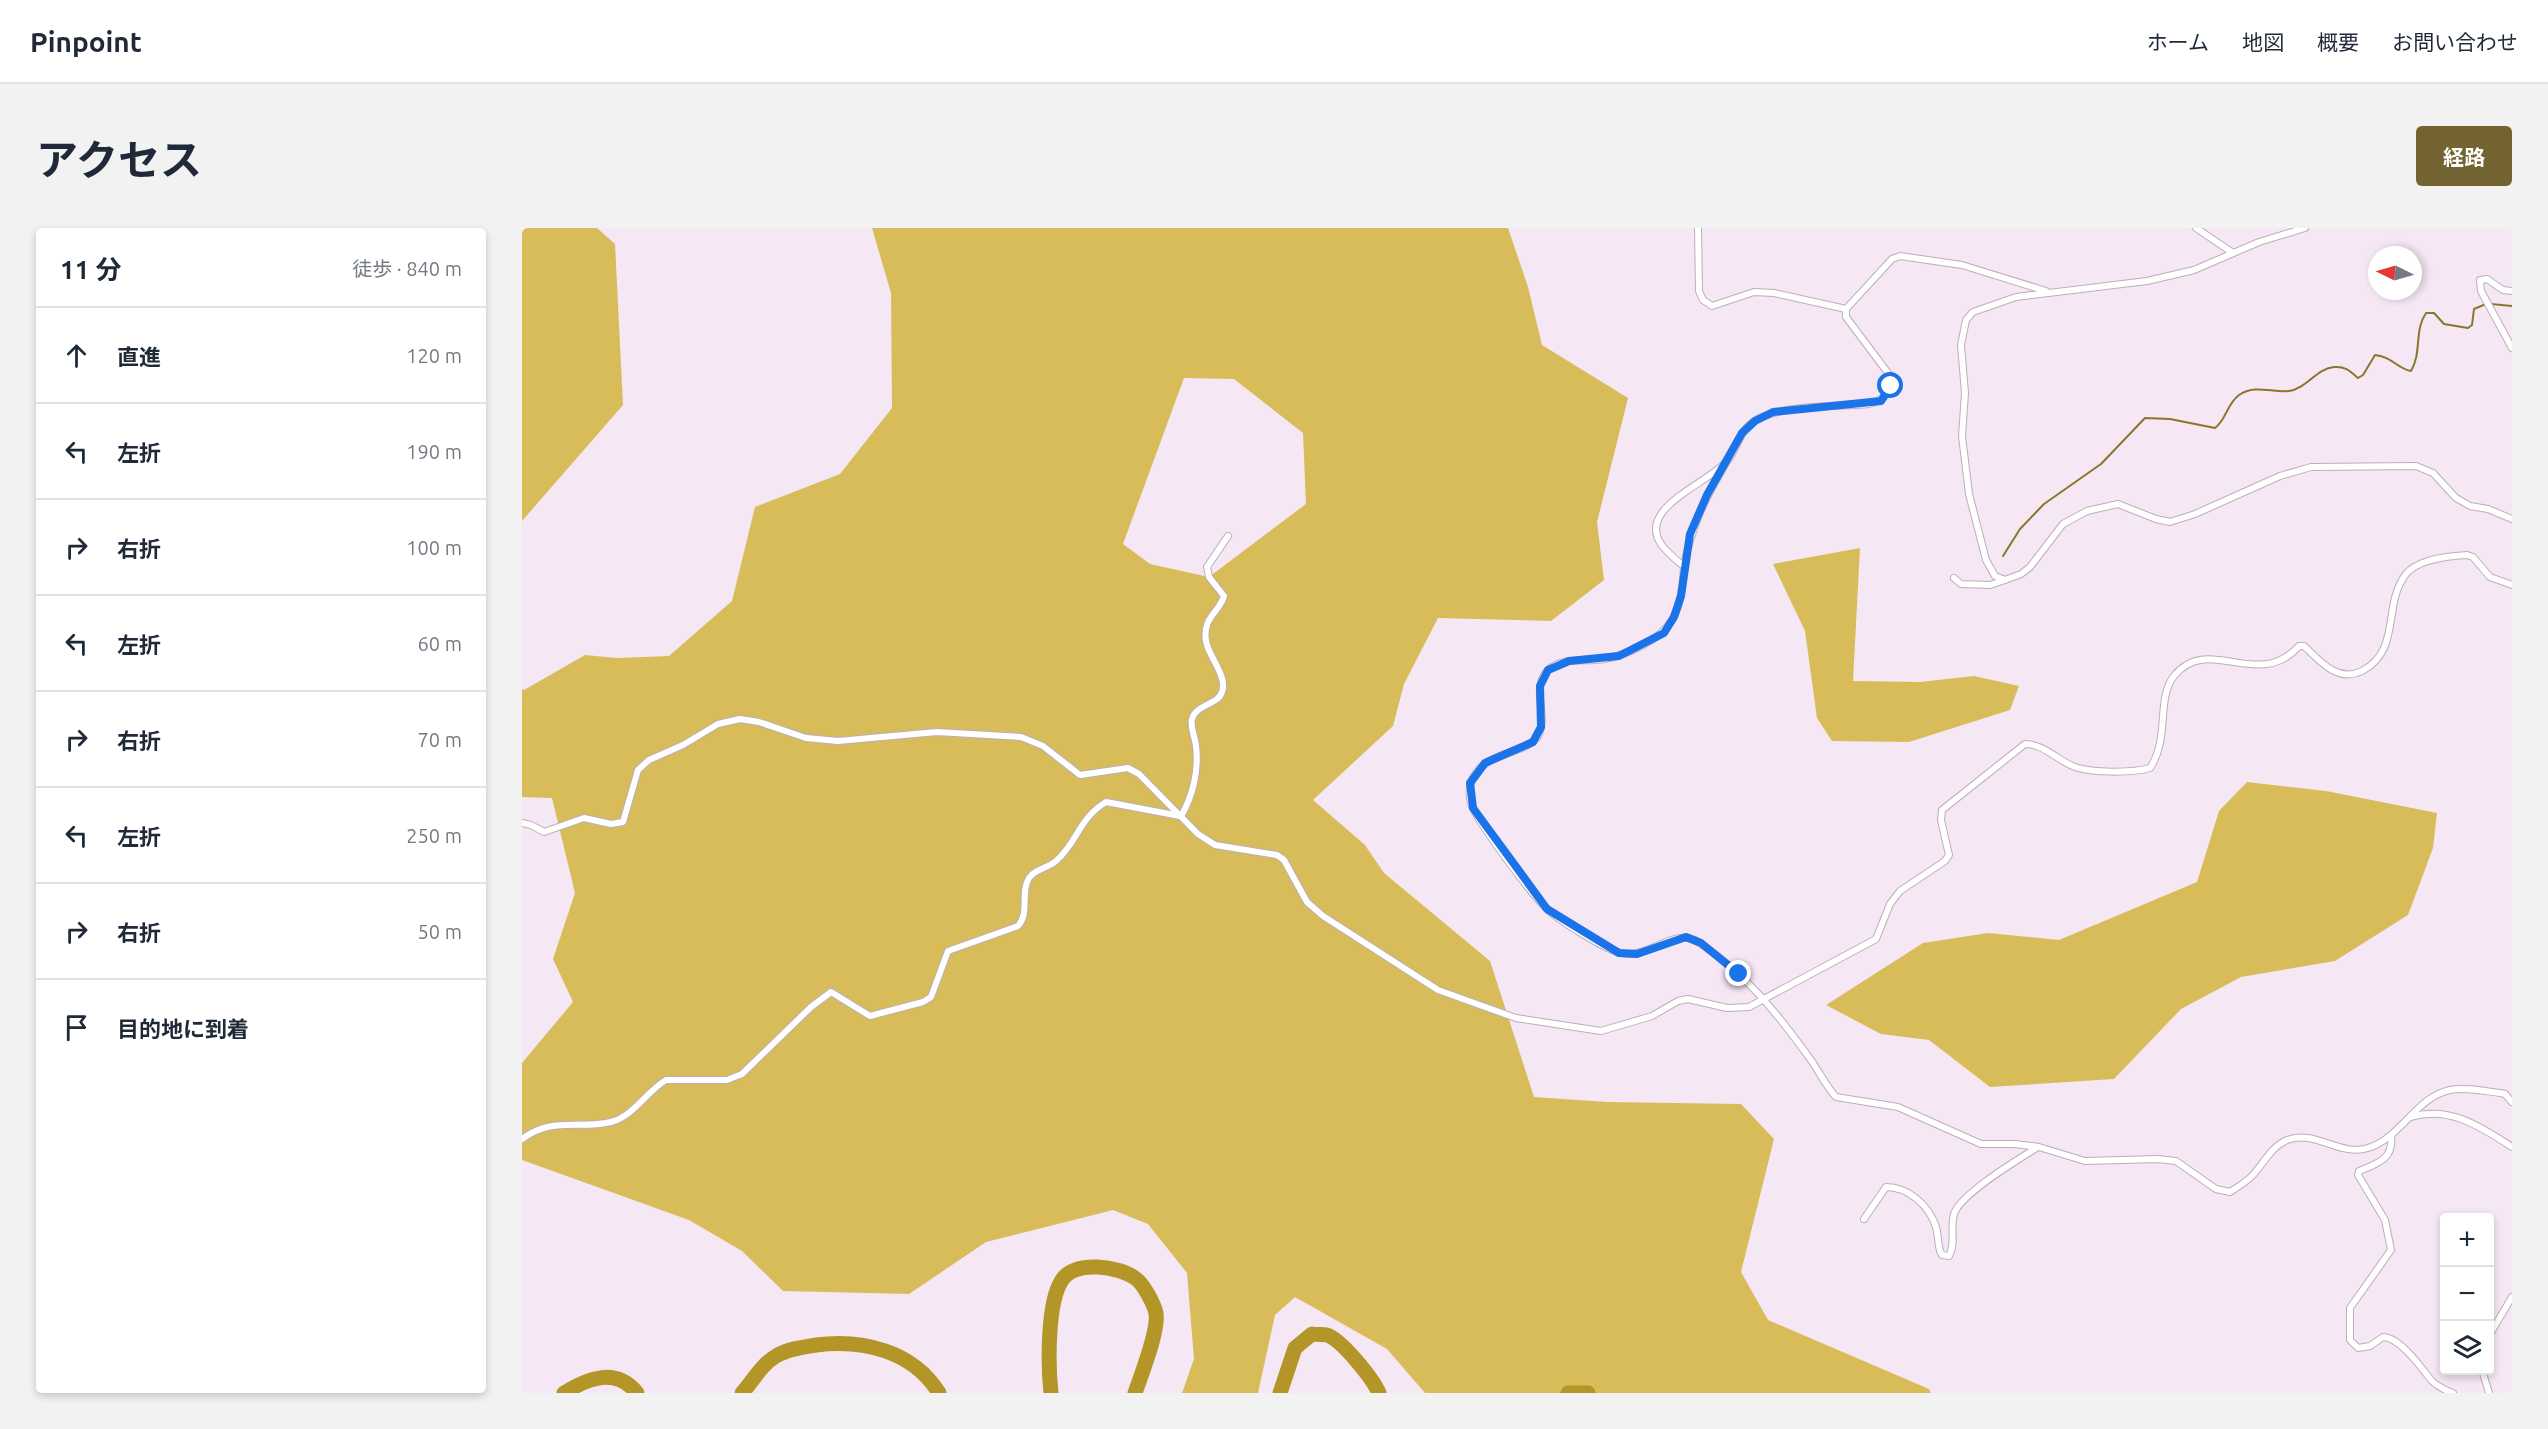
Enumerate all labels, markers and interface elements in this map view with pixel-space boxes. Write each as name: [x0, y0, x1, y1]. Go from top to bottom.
text: Pinpoint: [30, 26, 142, 57]
text: ホーム: [2147, 30, 2209, 54]
text: 地図: [2242, 30, 2284, 54]
text: 概要: [2317, 30, 2359, 54]
text: お問い合わせ: [2392, 30, 2518, 54]
button: 経路: [2416, 126, 2512, 186]
text: アクセス: [36, 136, 202, 183]
north arrow: [2368, 246, 2422, 300]
text: 11 分: [60, 255, 122, 284]
text: 徒歩 · 840 m: [352, 257, 462, 280]
icon: ahead: [60, 339, 93, 372]
text: 直進: [117, 344, 161, 369]
text: 120 m: [406, 344, 462, 367]
route start: [1877, 372, 1903, 398]
icon: left: [60, 435, 93, 468]
text: 左折: [117, 440, 161, 465]
text: 190 m: [406, 440, 462, 463]
icon: right: [60, 531, 93, 564]
text: 右折: [117, 536, 161, 561]
text: 100 m: [406, 536, 462, 559]
icon: left: [60, 627, 93, 660]
text: 左折: [117, 632, 161, 657]
text: 60 m: [418, 632, 462, 655]
icon: right: [60, 723, 93, 756]
text: 右折: [117, 728, 161, 753]
text: 70 m: [418, 728, 462, 751]
icon: left: [60, 819, 93, 852]
text: 左折: [117, 824, 161, 849]
text: 250 m: [406, 824, 462, 847]
icon: right: [60, 915, 93, 948]
text: 右折: [117, 920, 161, 945]
text: 50 m: [418, 920, 462, 943]
route end: [1725, 960, 1751, 986]
icon: arrive: [60, 1011, 93, 1044]
text: 目的地に到着: [117, 1016, 249, 1041]
map controls: [2440, 1213, 2494, 1375]
button: +: [2440, 1213, 2494, 1267]
button: −: [2440, 1267, 2494, 1321]
button: layers: [2440, 1321, 2494, 1375]

